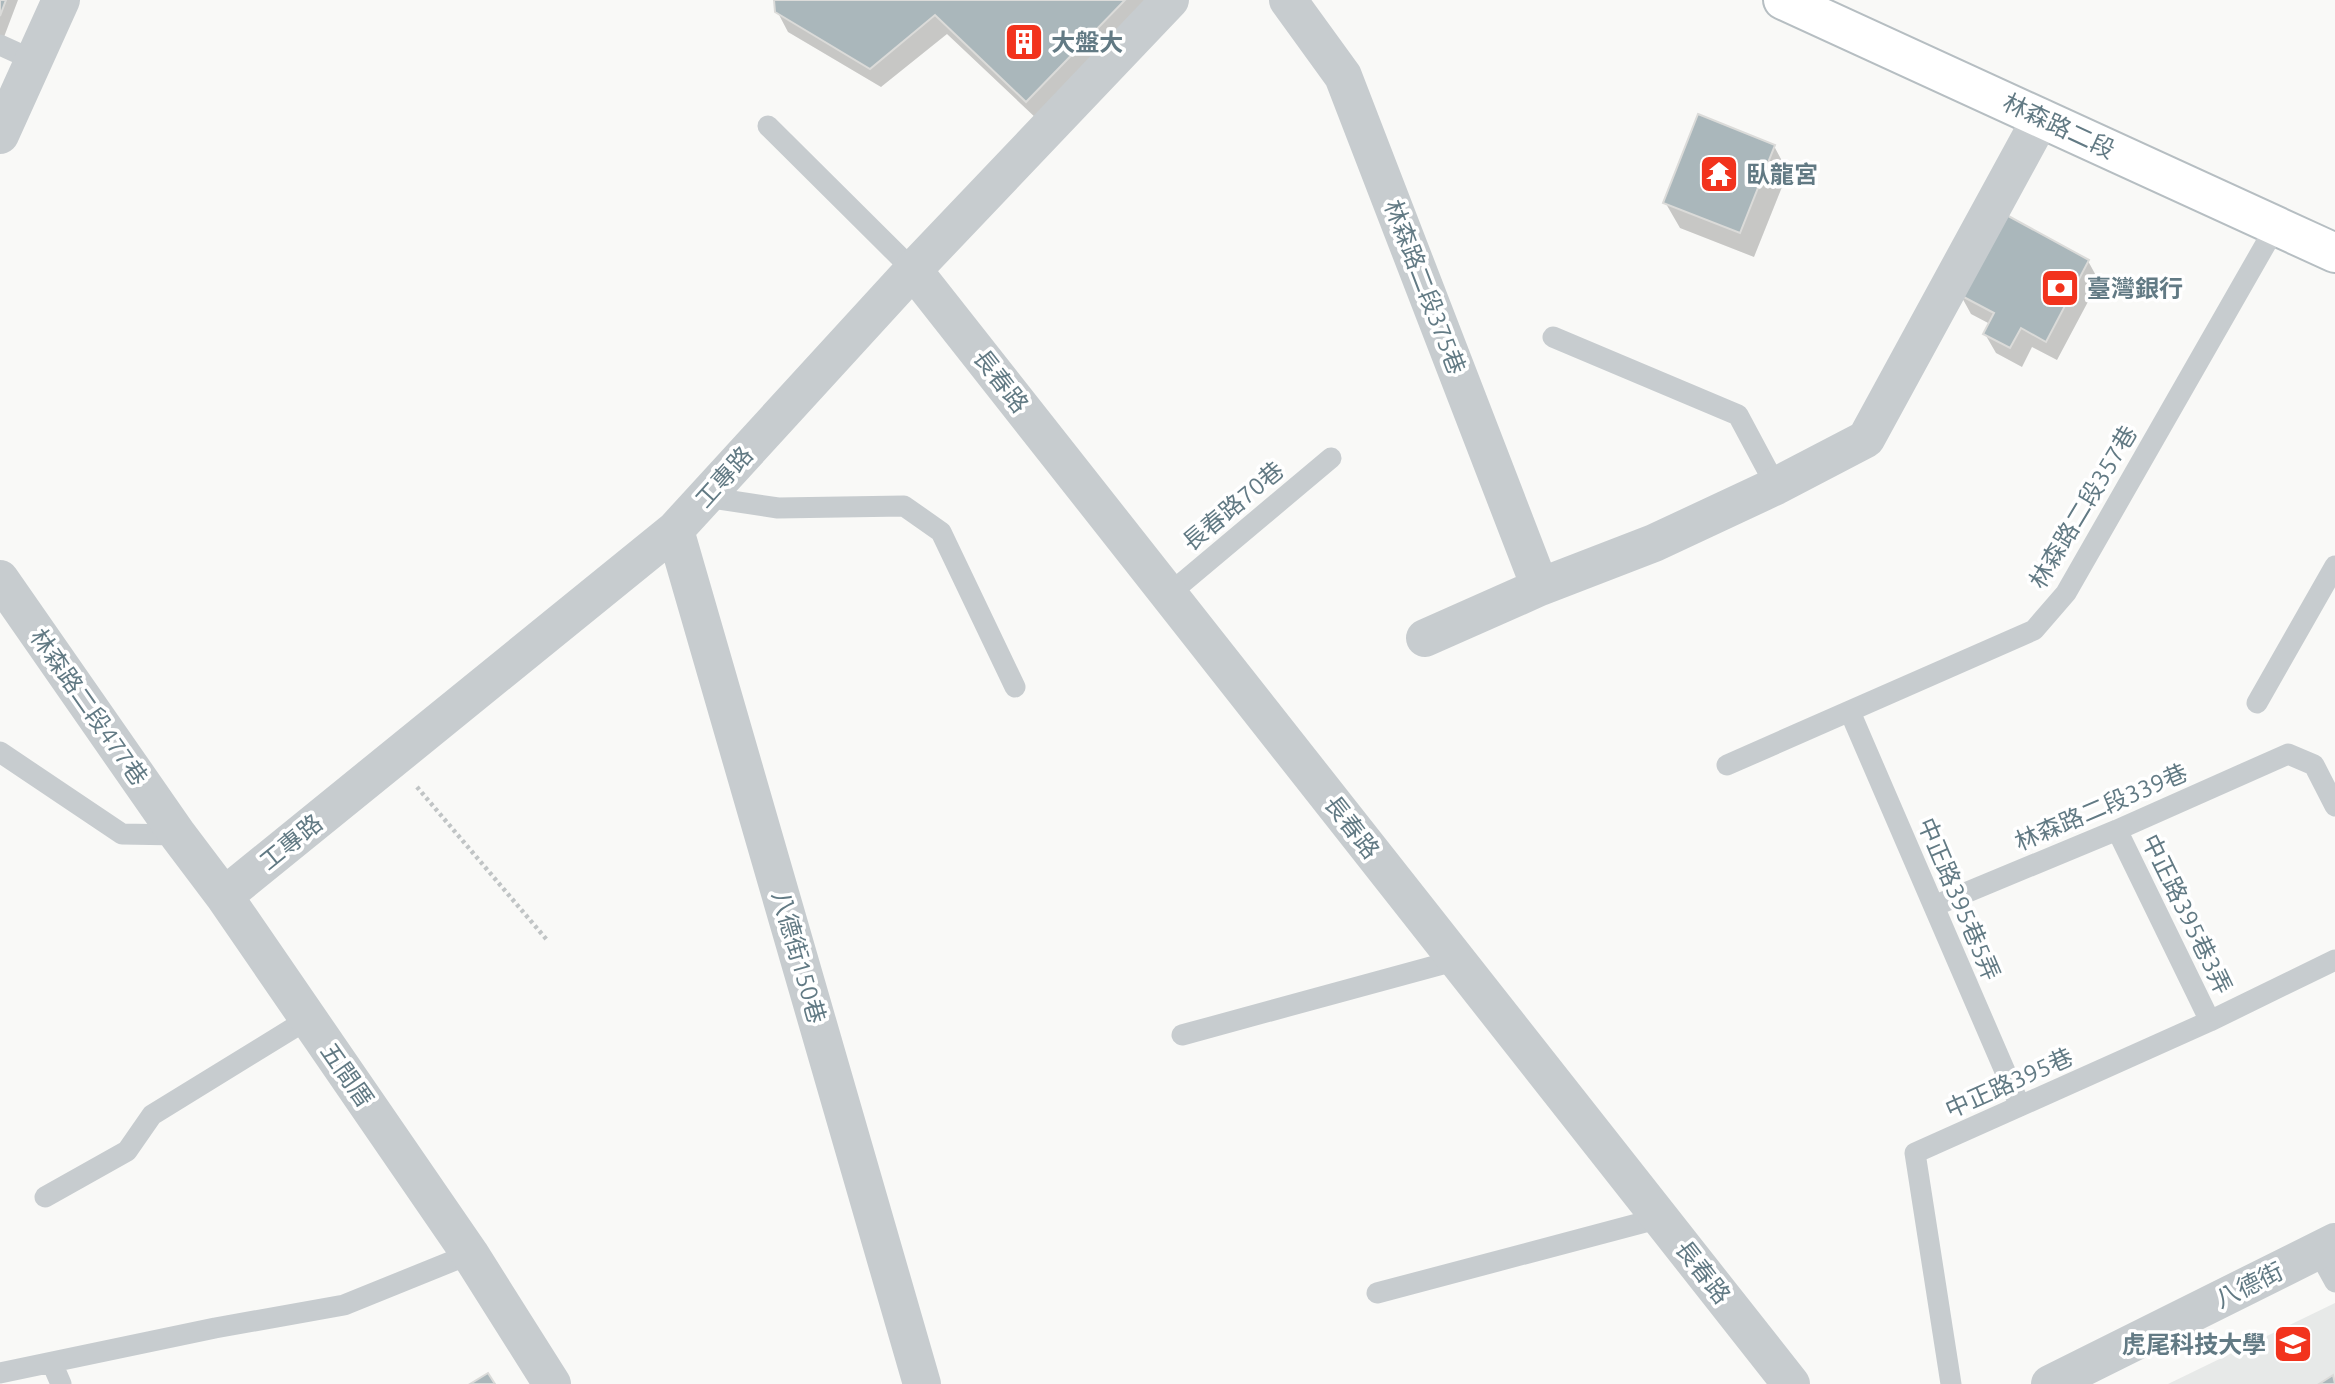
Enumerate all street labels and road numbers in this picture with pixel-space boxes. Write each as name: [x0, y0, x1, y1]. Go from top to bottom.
street label: 林森路二段: [1999, 88, 2119, 164]
street label: 林森路二段375巷: [1379, 196, 1471, 378]
street label: 長春路: [968, 344, 1034, 418]
street label: 林森路二段357巷: [2024, 421, 2142, 593]
street label: 工專路: [690, 441, 758, 513]
street label: 長春路70巷: [1177, 456, 1289, 556]
street label: 林森路二段477巷: [25, 624, 153, 790]
street label: 林森路二段339巷: [2011, 759, 2191, 855]
street label: 長春路: [1319, 790, 1385, 864]
street label: 工專路: [255, 809, 327, 875]
street label: 中正路395巷5弄: [1913, 814, 2005, 984]
street label: 中正路395巷3弄: [2137, 830, 2237, 998]
street label: 八德街150巷: [767, 888, 831, 1026]
street label: 五間厝: [315, 1038, 379, 1112]
street label: 中正路395巷: [1941, 1043, 2077, 1123]
street label: 長春路: [1670, 1235, 1736, 1309]
street label: 八德街: [2211, 1257, 2287, 1313]

